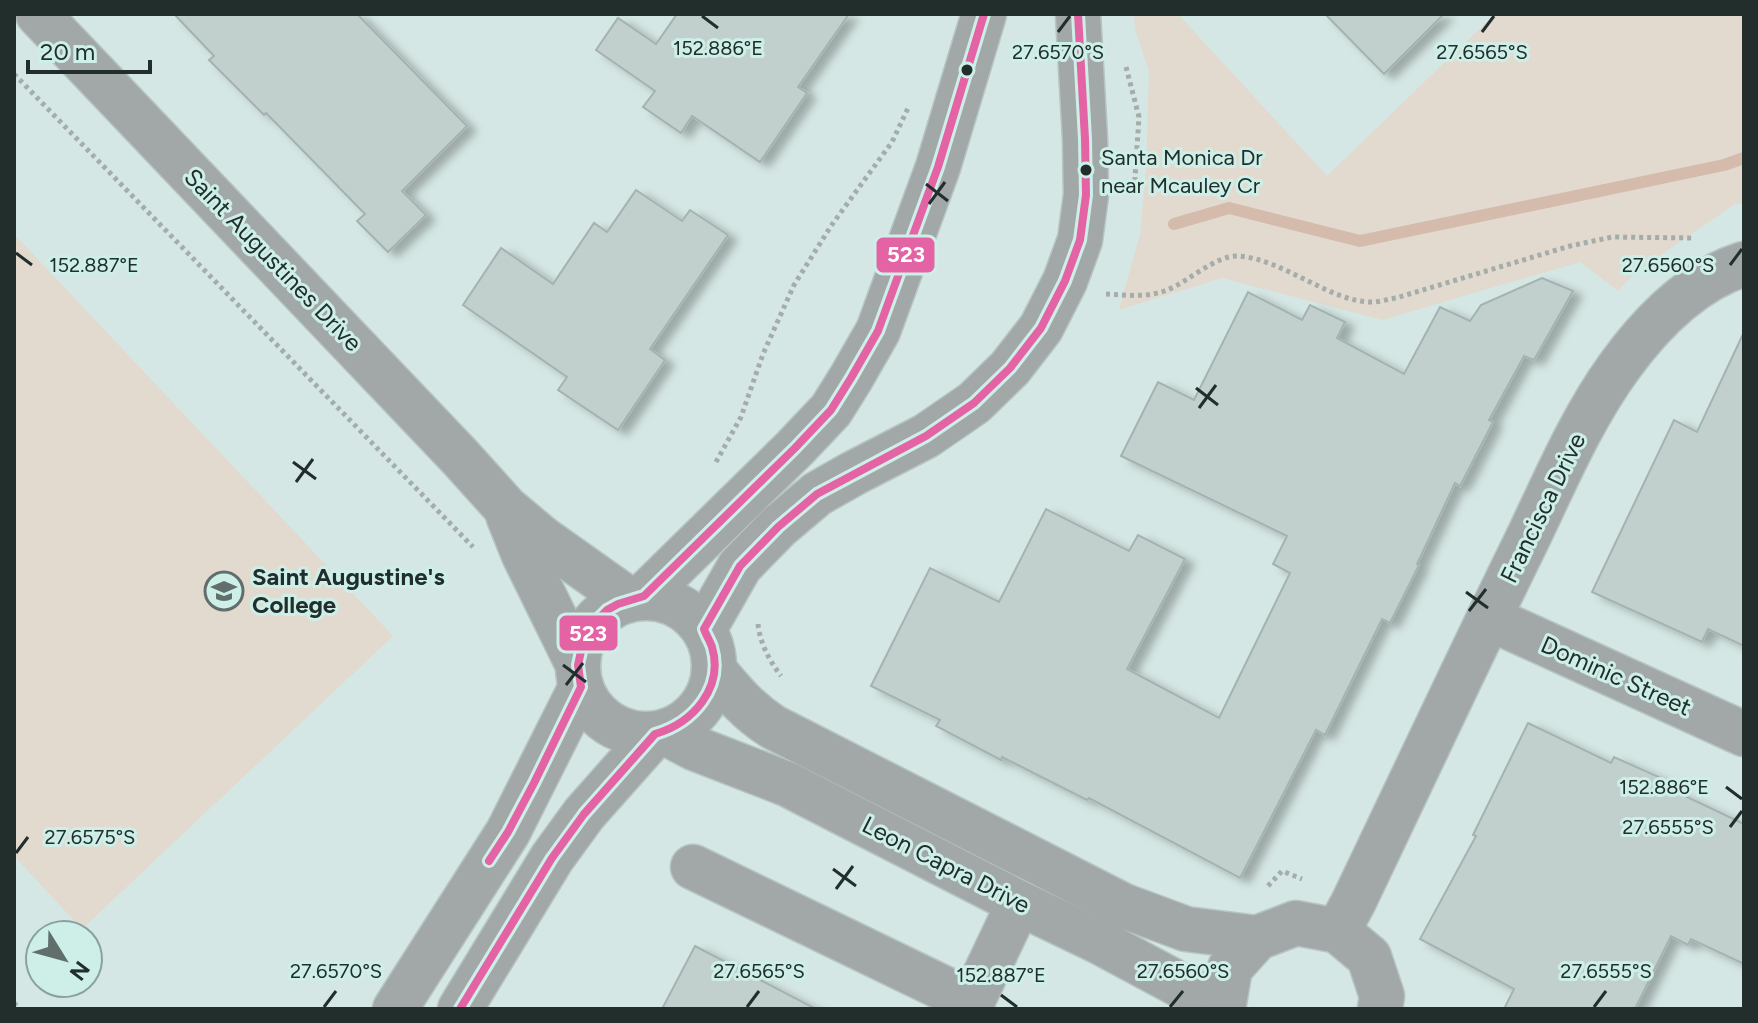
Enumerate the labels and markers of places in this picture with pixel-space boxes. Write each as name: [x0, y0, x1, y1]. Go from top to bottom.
unlabelled marker: [959, 62, 975, 78]
place label: Santa Monica Dr near Mcauley Cr: [1101, 144, 1263, 199]
marker: Santa Monica Dr near Mcauley Cr: [1078, 162, 1094, 178]
place label: Saint Augustine's College: [252, 562, 445, 619]
school or university icon: Saint Augustine's College: [203, 570, 245, 612]

